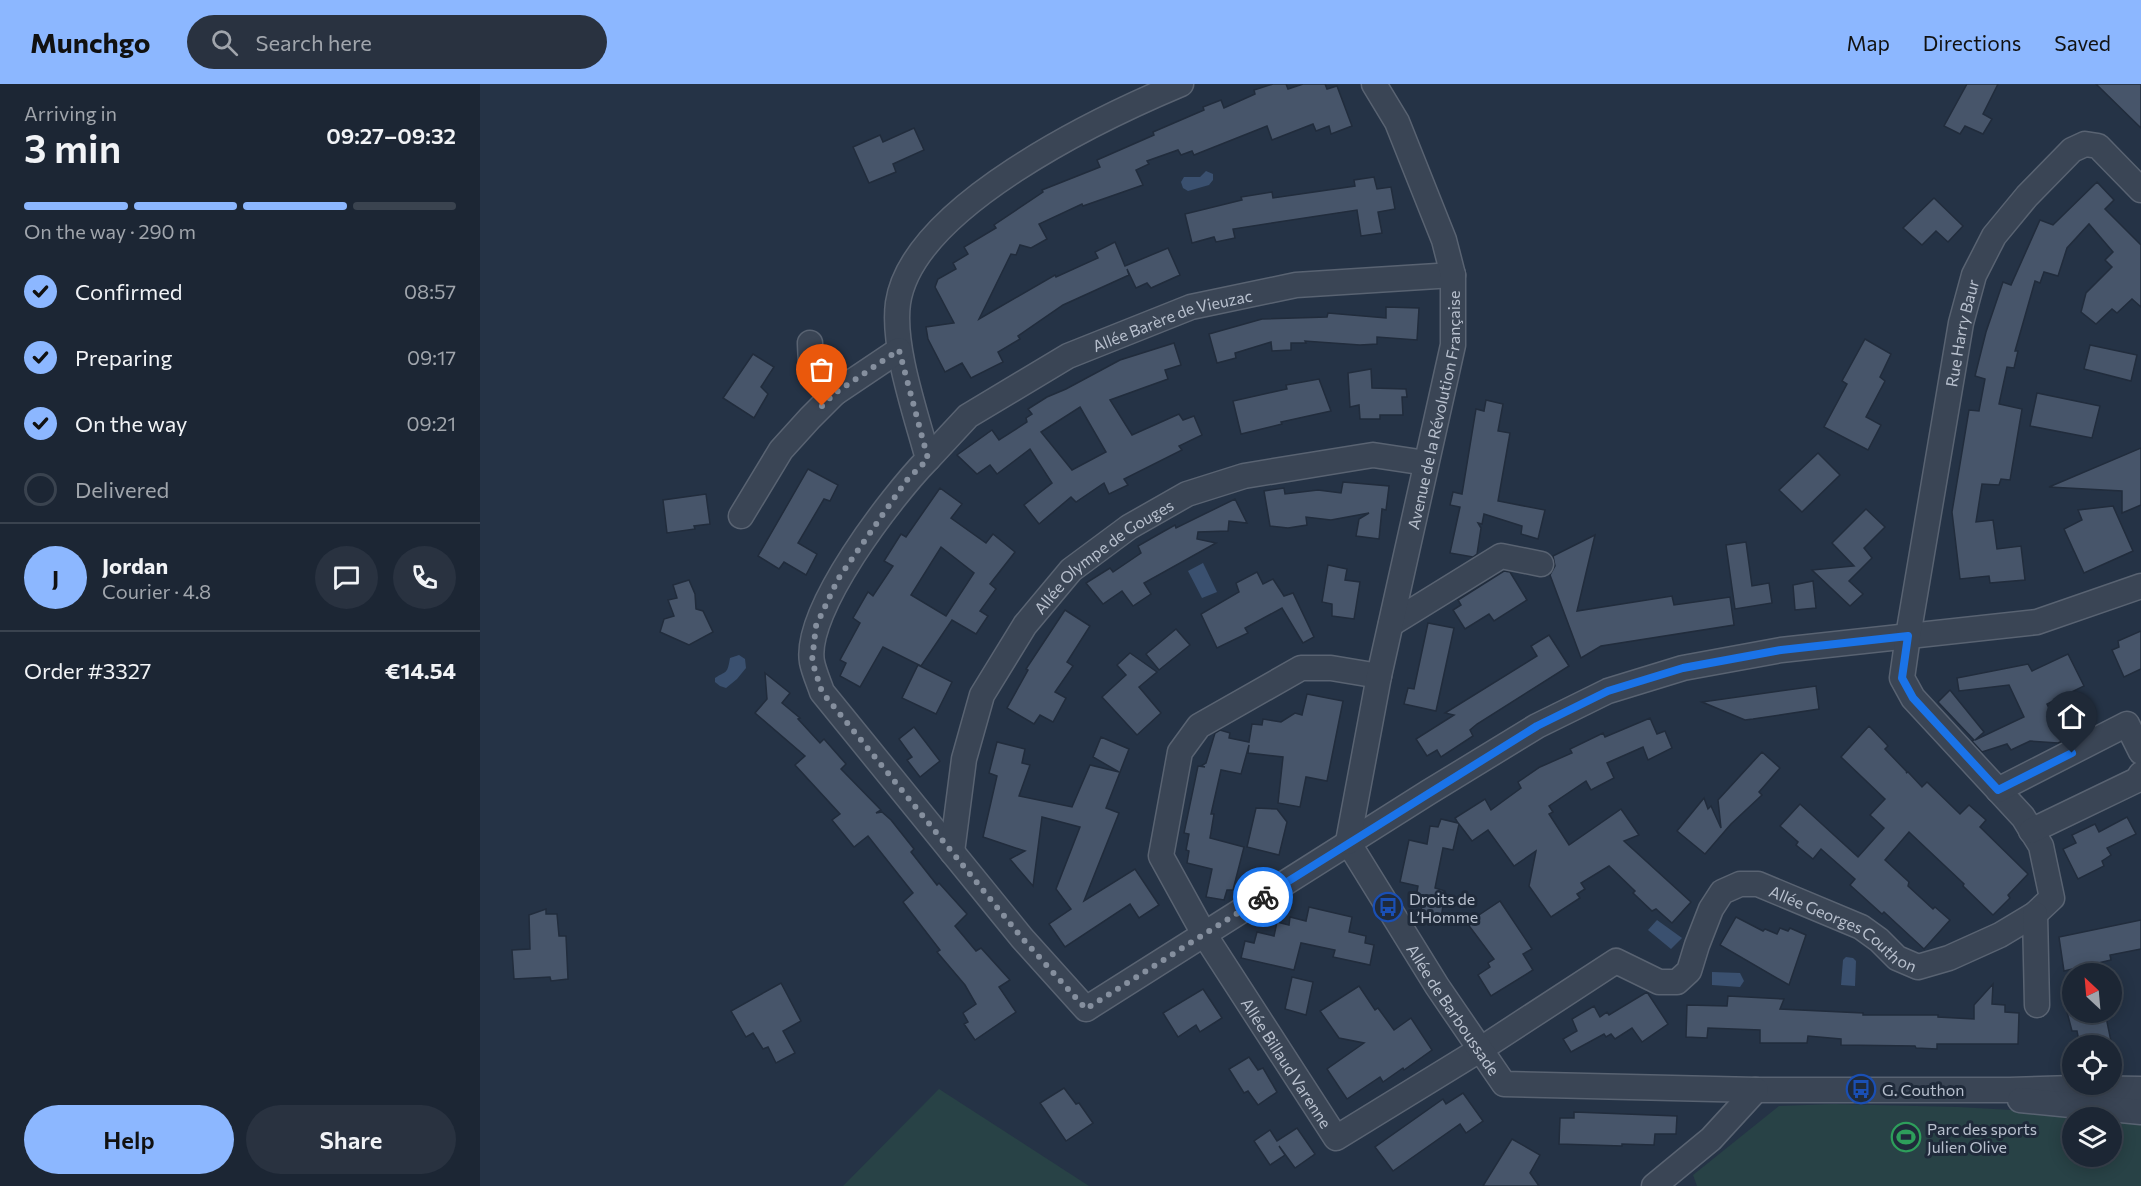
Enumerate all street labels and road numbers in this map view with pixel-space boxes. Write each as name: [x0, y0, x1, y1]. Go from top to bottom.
street label: Rue Harry Baur: [1941, 276, 1982, 388]
street label: Allée Barère de Vieuzac: [1089, 285, 1254, 355]
street label: Avenue de la Révolution Française: [1403, 290, 1463, 531]
street label: Allée Olympe de Gouges: [1029, 494, 1176, 617]
street label: Allée Georges Couthon: [1767, 880, 1920, 975]
street label: Allée de Barboussade: [1404, 940, 1504, 1078]
street label: Allée Billaud Varenne: [1238, 994, 1336, 1131]

